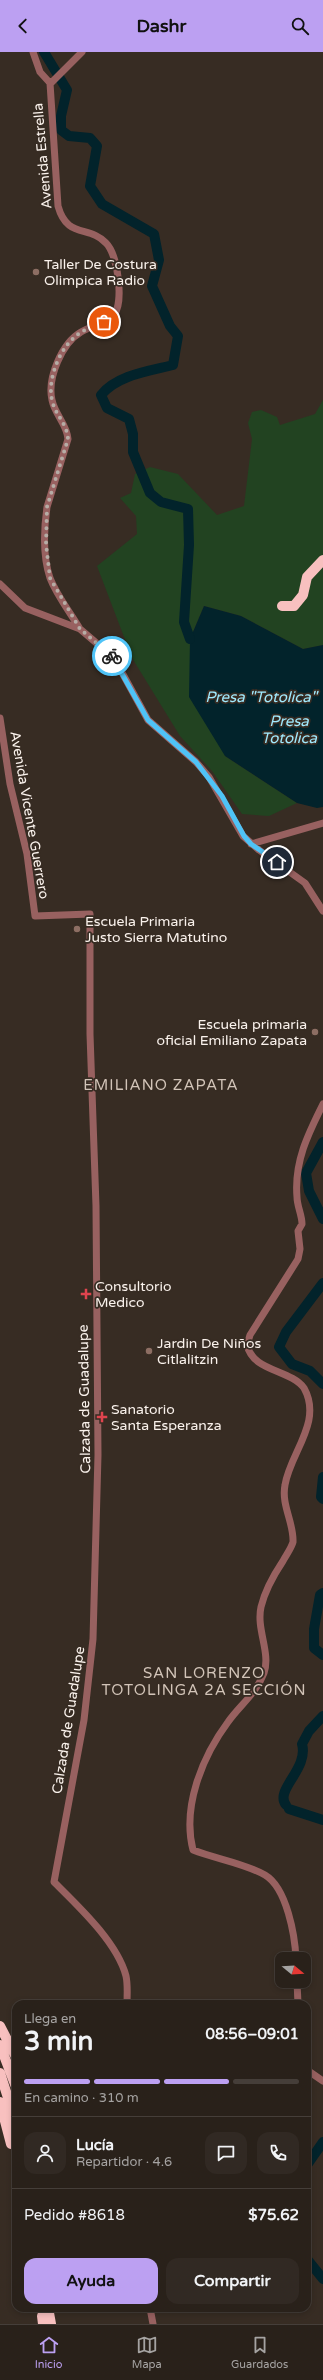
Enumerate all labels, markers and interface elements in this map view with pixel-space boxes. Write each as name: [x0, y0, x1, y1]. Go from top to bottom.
icon: back: [12, 15, 34, 37]
text: Dashr: [137, 15, 186, 37]
icon: search: [289, 15, 311, 37]
street label: Avenida Estrella: [29, 102, 56, 210]
place label: Taller De Costura Olimpica Radio: [44, 256, 157, 289]
marker: Taller De Costura Olimpica Radio: [31, 267, 41, 277]
pin: [87, 305, 121, 339]
icon: bag: [93, 311, 115, 333]
courier: [92, 636, 132, 676]
icon: bike: [101, 645, 123, 667]
water label: Presa "Totolica": [205, 688, 319, 706]
water label: Presa Totolica: [261, 712, 318, 747]
street label: Avenida Vicente Guerrero: [6, 730, 53, 900]
pin: [260, 845, 294, 879]
icon: home: [266, 851, 288, 873]
place label: Escuela Primaria Justo Sierra Matutino: [85, 913, 227, 946]
marker: Escuela Primaria Justo Sierra Matutino: [72, 924, 82, 934]
place label: Escuela primaria oficial Emiliano Zapata: [156, 1016, 307, 1049]
marker: Escuela primaria oficial Emiliano Zapata: [310, 1027, 320, 1037]
district label: EMILIANO ZAPATA: [83, 1076, 239, 1094]
place label: Consultorio Medico: [95, 1278, 171, 1311]
marker: Consultorio Medico: [80, 1288, 92, 1300]
street label: Calzada de Guadalupe: [75, 1324, 94, 1474]
place label: Jardin De Niños Citlalitzin: [157, 1335, 261, 1368]
marker: Jardin De Niños Citlalitzin: [144, 1346, 154, 1356]
place label: Sanatorio Santa Esperanza: [111, 1401, 222, 1434]
marker: Sanatorio Santa Esperanza: [96, 1411, 108, 1423]
street label: Calzada de Guadalupe: [48, 1645, 89, 1795]
district label: SAN LORENZO TOTOLINGA 2A SECCIÓN: [101, 1664, 307, 1699]
north arrow: [275, 1952, 311, 1988]
map controls: [275, 1952, 311, 1988]
text: Llega en: [24, 2011, 76, 2027]
text: 08:56–09:01: [206, 2025, 299, 2043]
text: 3 min: [24, 2026, 93, 2057]
text: En camino · 310 m: [24, 2090, 139, 2106]
button: person: [24, 2132, 66, 2174]
button: chat: [205, 2132, 247, 2174]
button: phone: [257, 2132, 299, 2174]
text: Lucía: [76, 2136, 114, 2154]
text: Repartidor · 4.6: [76, 2154, 172, 2170]
text: Pedido #8618: [24, 2206, 125, 2224]
text: $75.62: [248, 2206, 299, 2224]
button: Ayuda: [24, 2258, 158, 2304]
button: Compartir: [166, 2258, 299, 2304]
tab: Inicio: [35, 2334, 62, 2371]
tab: Mapa: [132, 2334, 162, 2371]
tab: Guardados: [231, 2334, 288, 2371]

